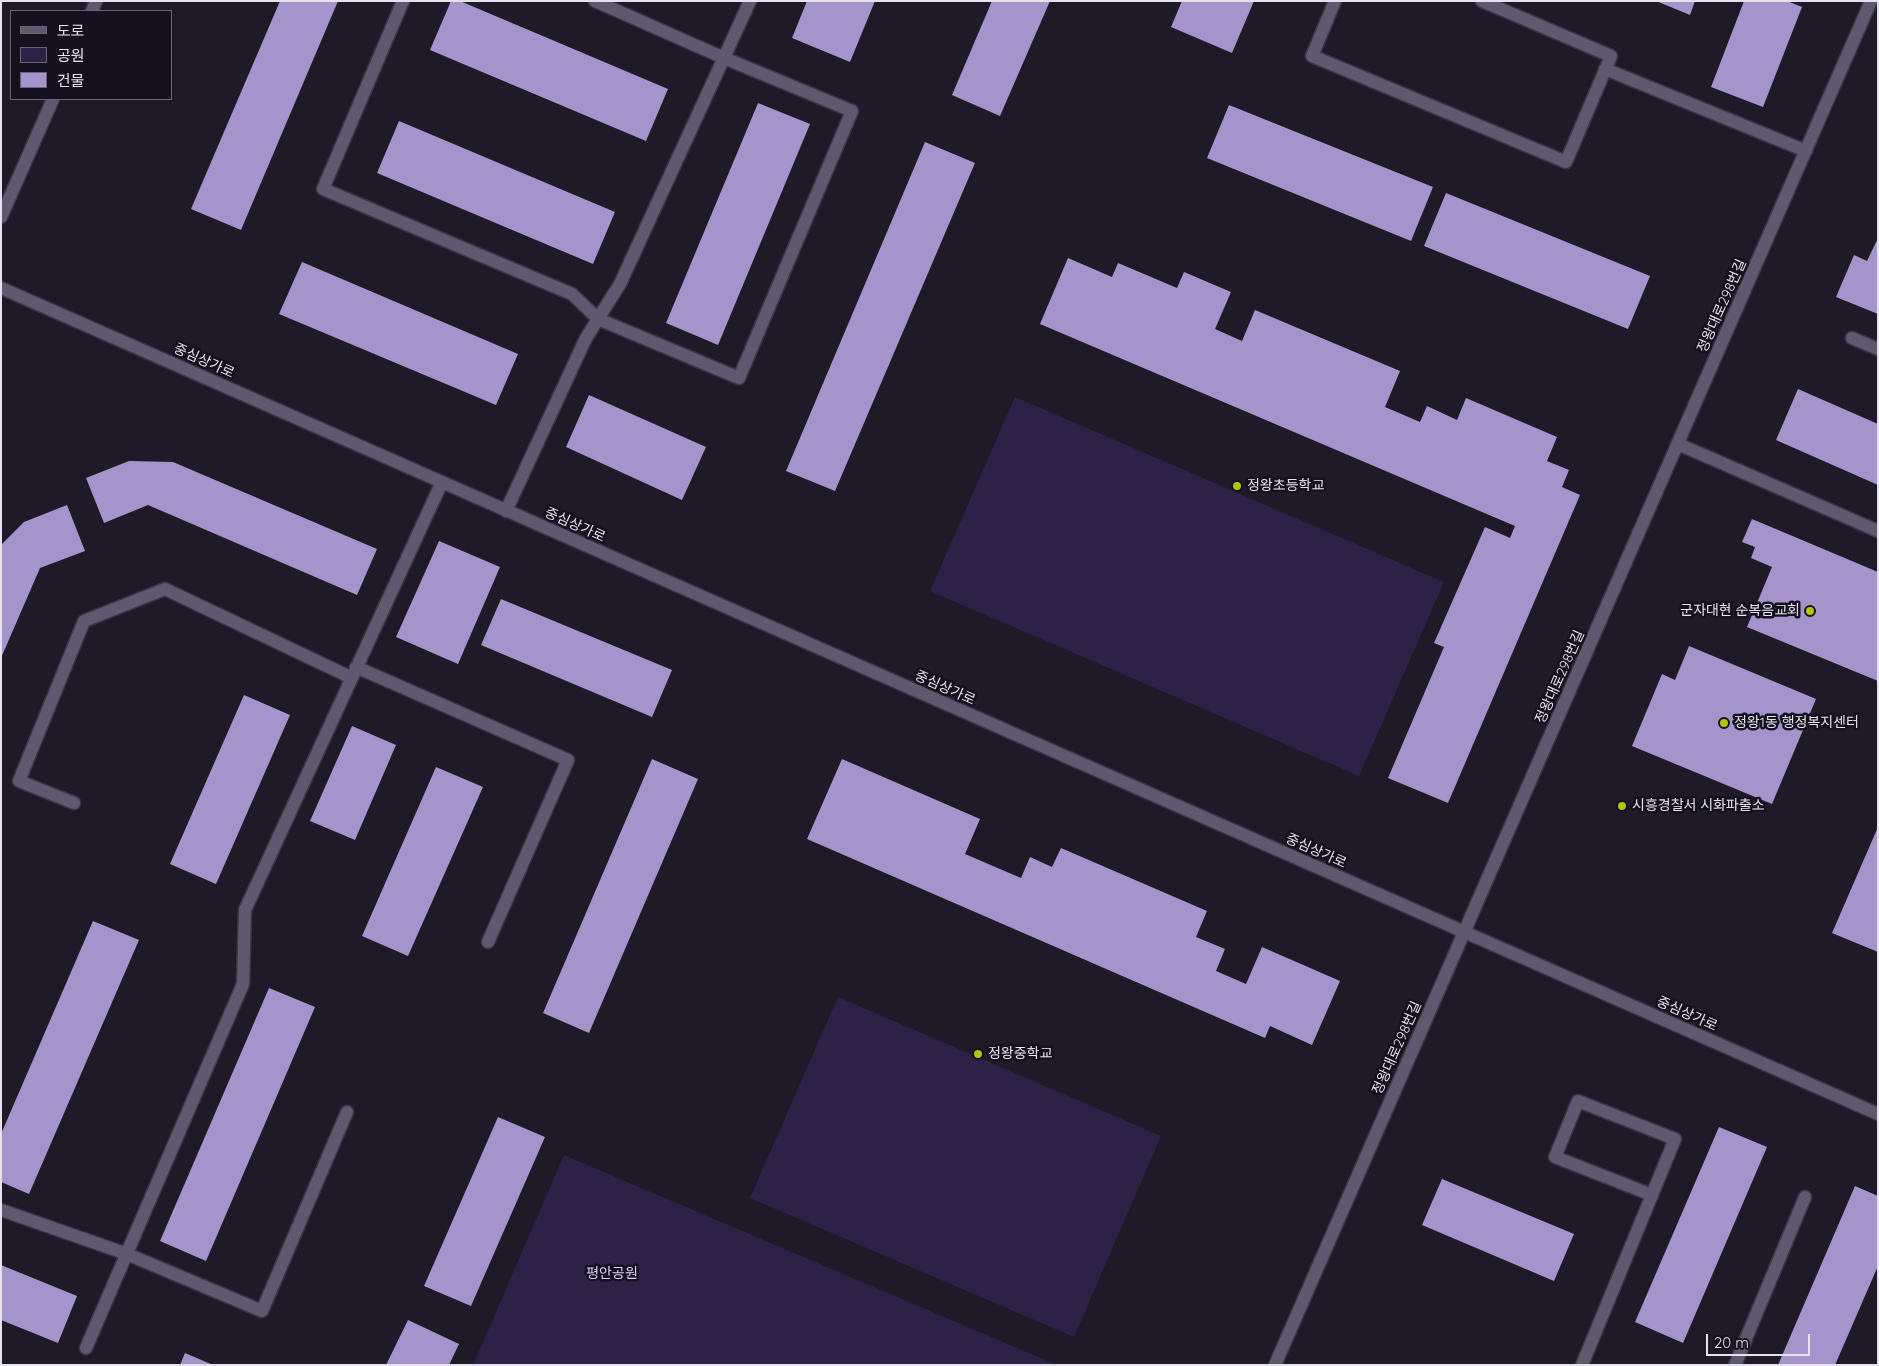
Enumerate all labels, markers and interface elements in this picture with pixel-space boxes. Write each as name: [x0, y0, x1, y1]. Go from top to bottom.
legend: [10, 10, 172, 100]
text: 도로: [57, 21, 85, 40]
text: 공원: [57, 46, 85, 65]
text: 건물: [57, 71, 85, 90]
street label: 정왕대로298번길: [1694, 257, 1750, 355]
street label: 중심상가로: [171, 340, 237, 382]
place label: 정왕초등학교: [1247, 478, 1324, 494]
marker: 정왕초등학교: [1231, 480, 1243, 492]
street label: 중심상가로: [542, 504, 608, 546]
place label: 군자대현 순복음교회: [1680, 603, 1800, 619]
marker: 군자대현 순복음교회: [1804, 605, 1816, 617]
street label: 정왕대로298번길: [1532, 628, 1588, 726]
street label: 중심상가로: [912, 667, 978, 709]
place label: 정왕1동 행정복지센터: [1734, 715, 1859, 731]
marker: 정왕1동 행정복지센터: [1718, 717, 1730, 729]
place label: 시흥경찰서 시화파출소: [1632, 798, 1765, 814]
marker: 시흥경찰서 시화파출소: [1616, 800, 1628, 812]
street label: 중심상가로: [1283, 830, 1349, 872]
street label: 중심상가로: [1654, 993, 1720, 1035]
street label: 정왕대로298번길: [1369, 999, 1425, 1097]
place label: 정왕중학교: [988, 1046, 1052, 1062]
marker: 정왕중학교: [972, 1048, 984, 1060]
park label: 평안공원: [586, 1266, 638, 1282]
scale bar: [1709, 1324, 1813, 1356]
text: 20 m: [1714, 1333, 1749, 1352]

